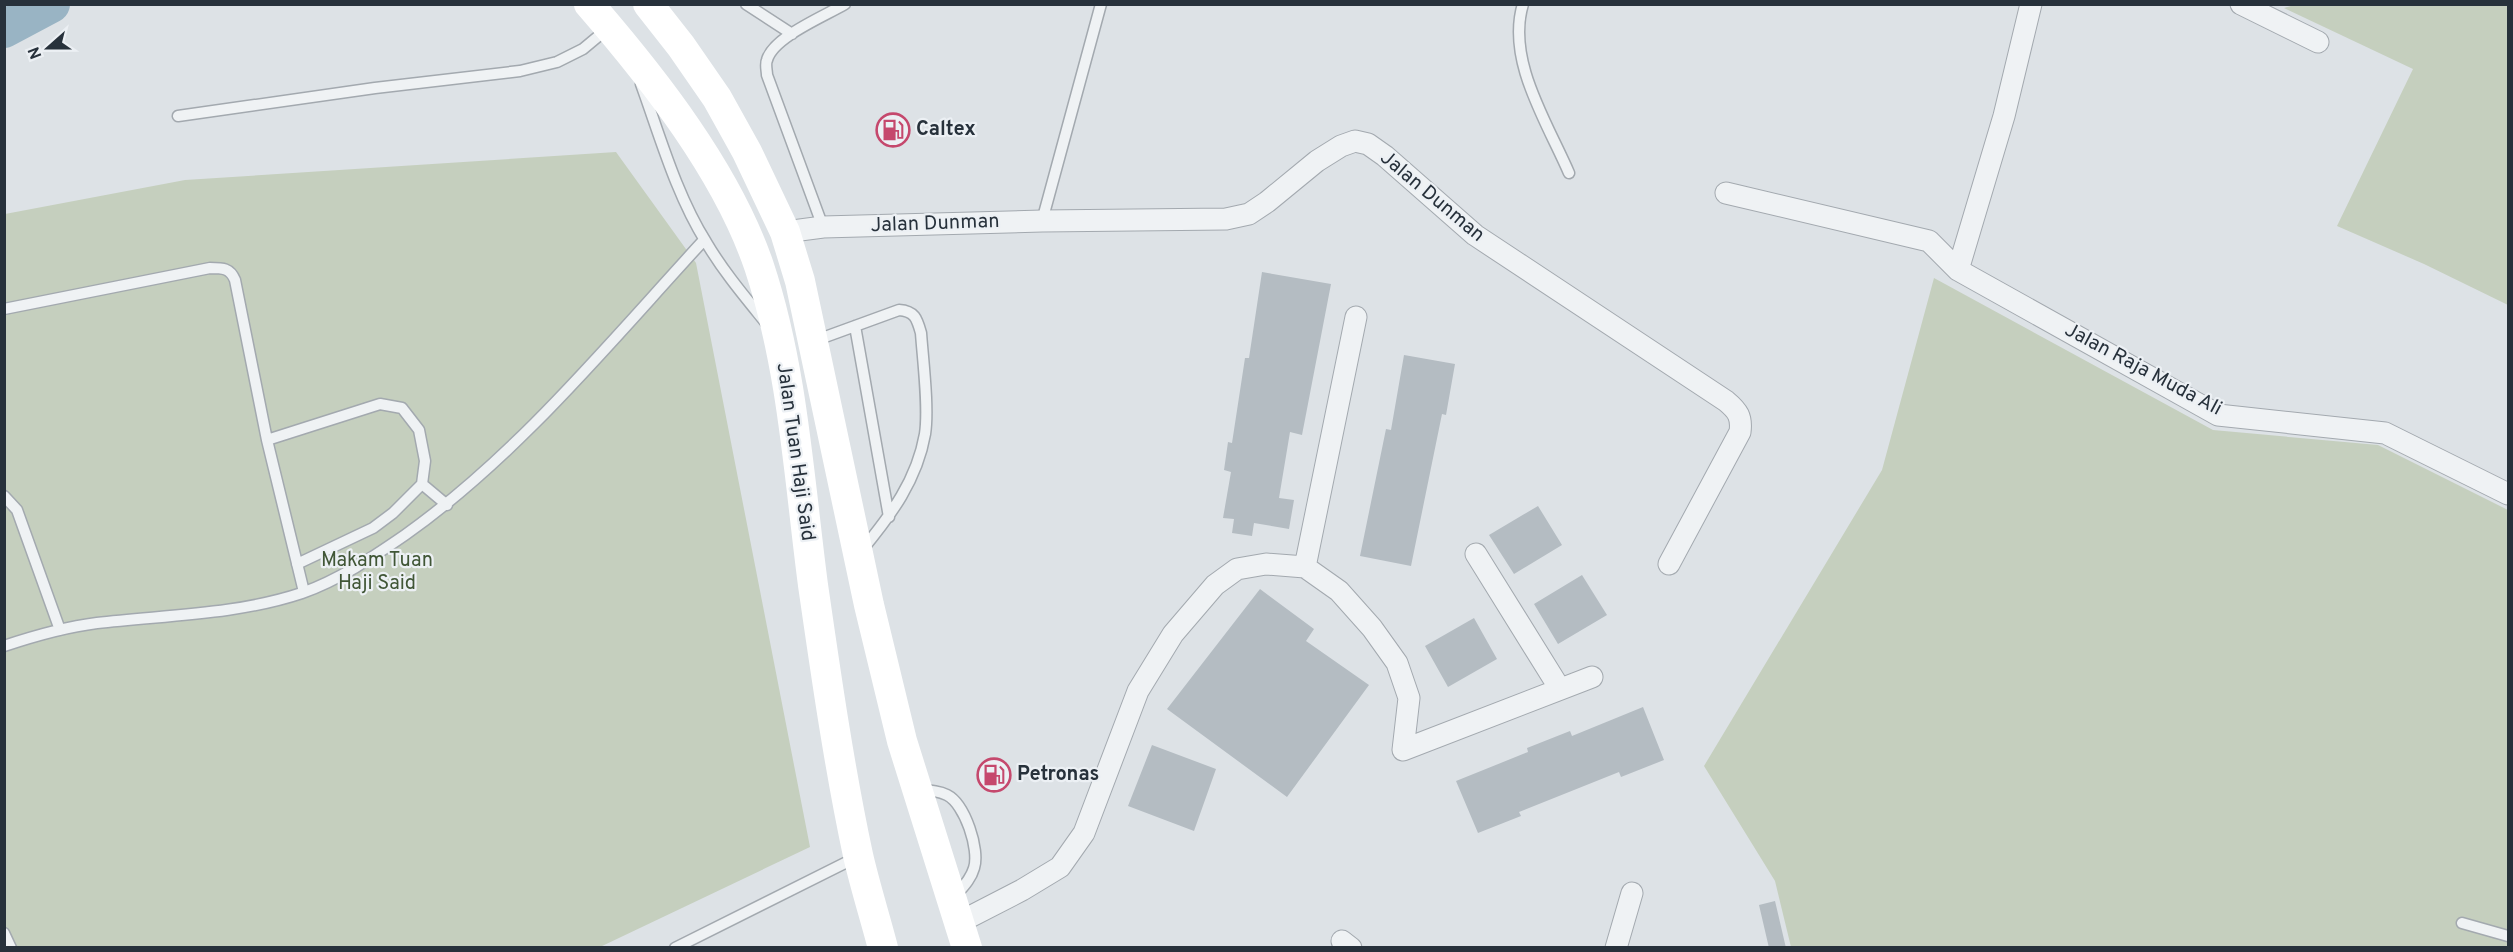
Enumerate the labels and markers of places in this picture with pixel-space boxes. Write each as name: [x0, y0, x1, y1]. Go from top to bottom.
fuel station icon: Caltex: [875, 112, 911, 148]
place label: Caltex: [916, 117, 976, 143]
fuel station icon: Petronas: [976, 757, 1012, 793]
place label: Petronas: [1017, 762, 1099, 788]

